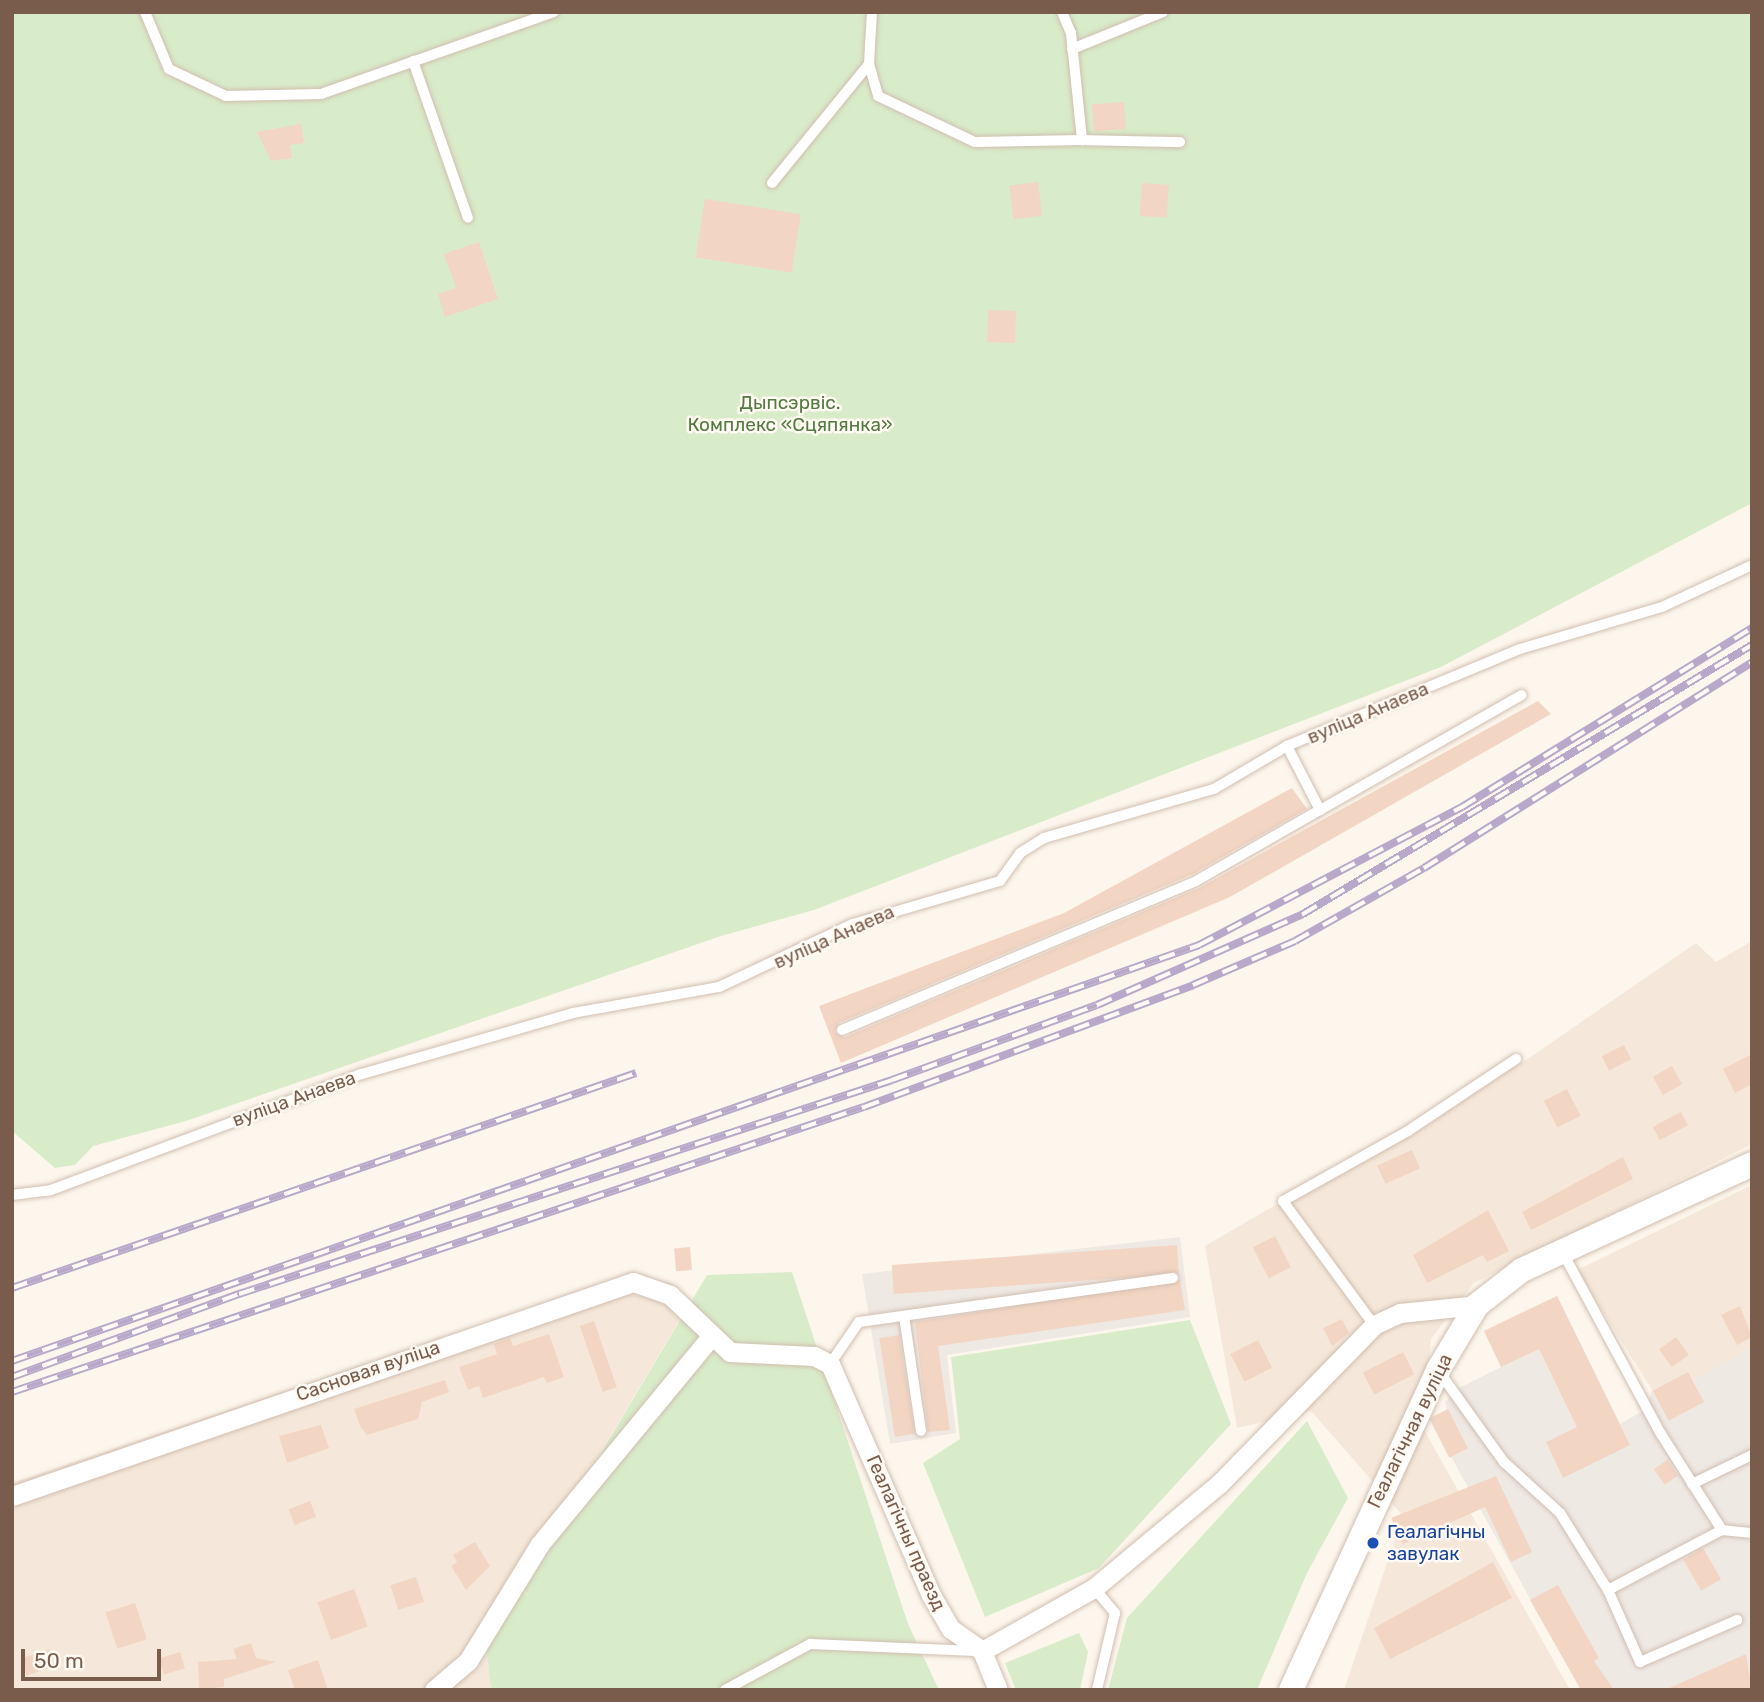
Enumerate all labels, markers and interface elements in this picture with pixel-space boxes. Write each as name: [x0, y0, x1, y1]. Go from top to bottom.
park label: Дыпсэрвіс. Комплекс «Сцяпянка»: [688, 392, 892, 436]
street label: вуліца Анаева: [1304, 677, 1432, 749]
street label: вуліца Анаева: [770, 900, 898, 974]
street label: вуліца Анаева: [229, 1066, 359, 1132]
street label: Сасновая вуліца: [293, 1336, 443, 1406]
street label: Геалагічная вуліца: [1363, 1350, 1457, 1512]
street label: Геалагічны праезд: [861, 1452, 951, 1614]
place label: Геалагічны завулак: [1387, 1521, 1485, 1565]
marker: Геалагічны завулак: [1365, 1535, 1381, 1551]
scale bar: [24, 1636, 164, 1680]
text: 50 m: [34, 1648, 84, 1673]

